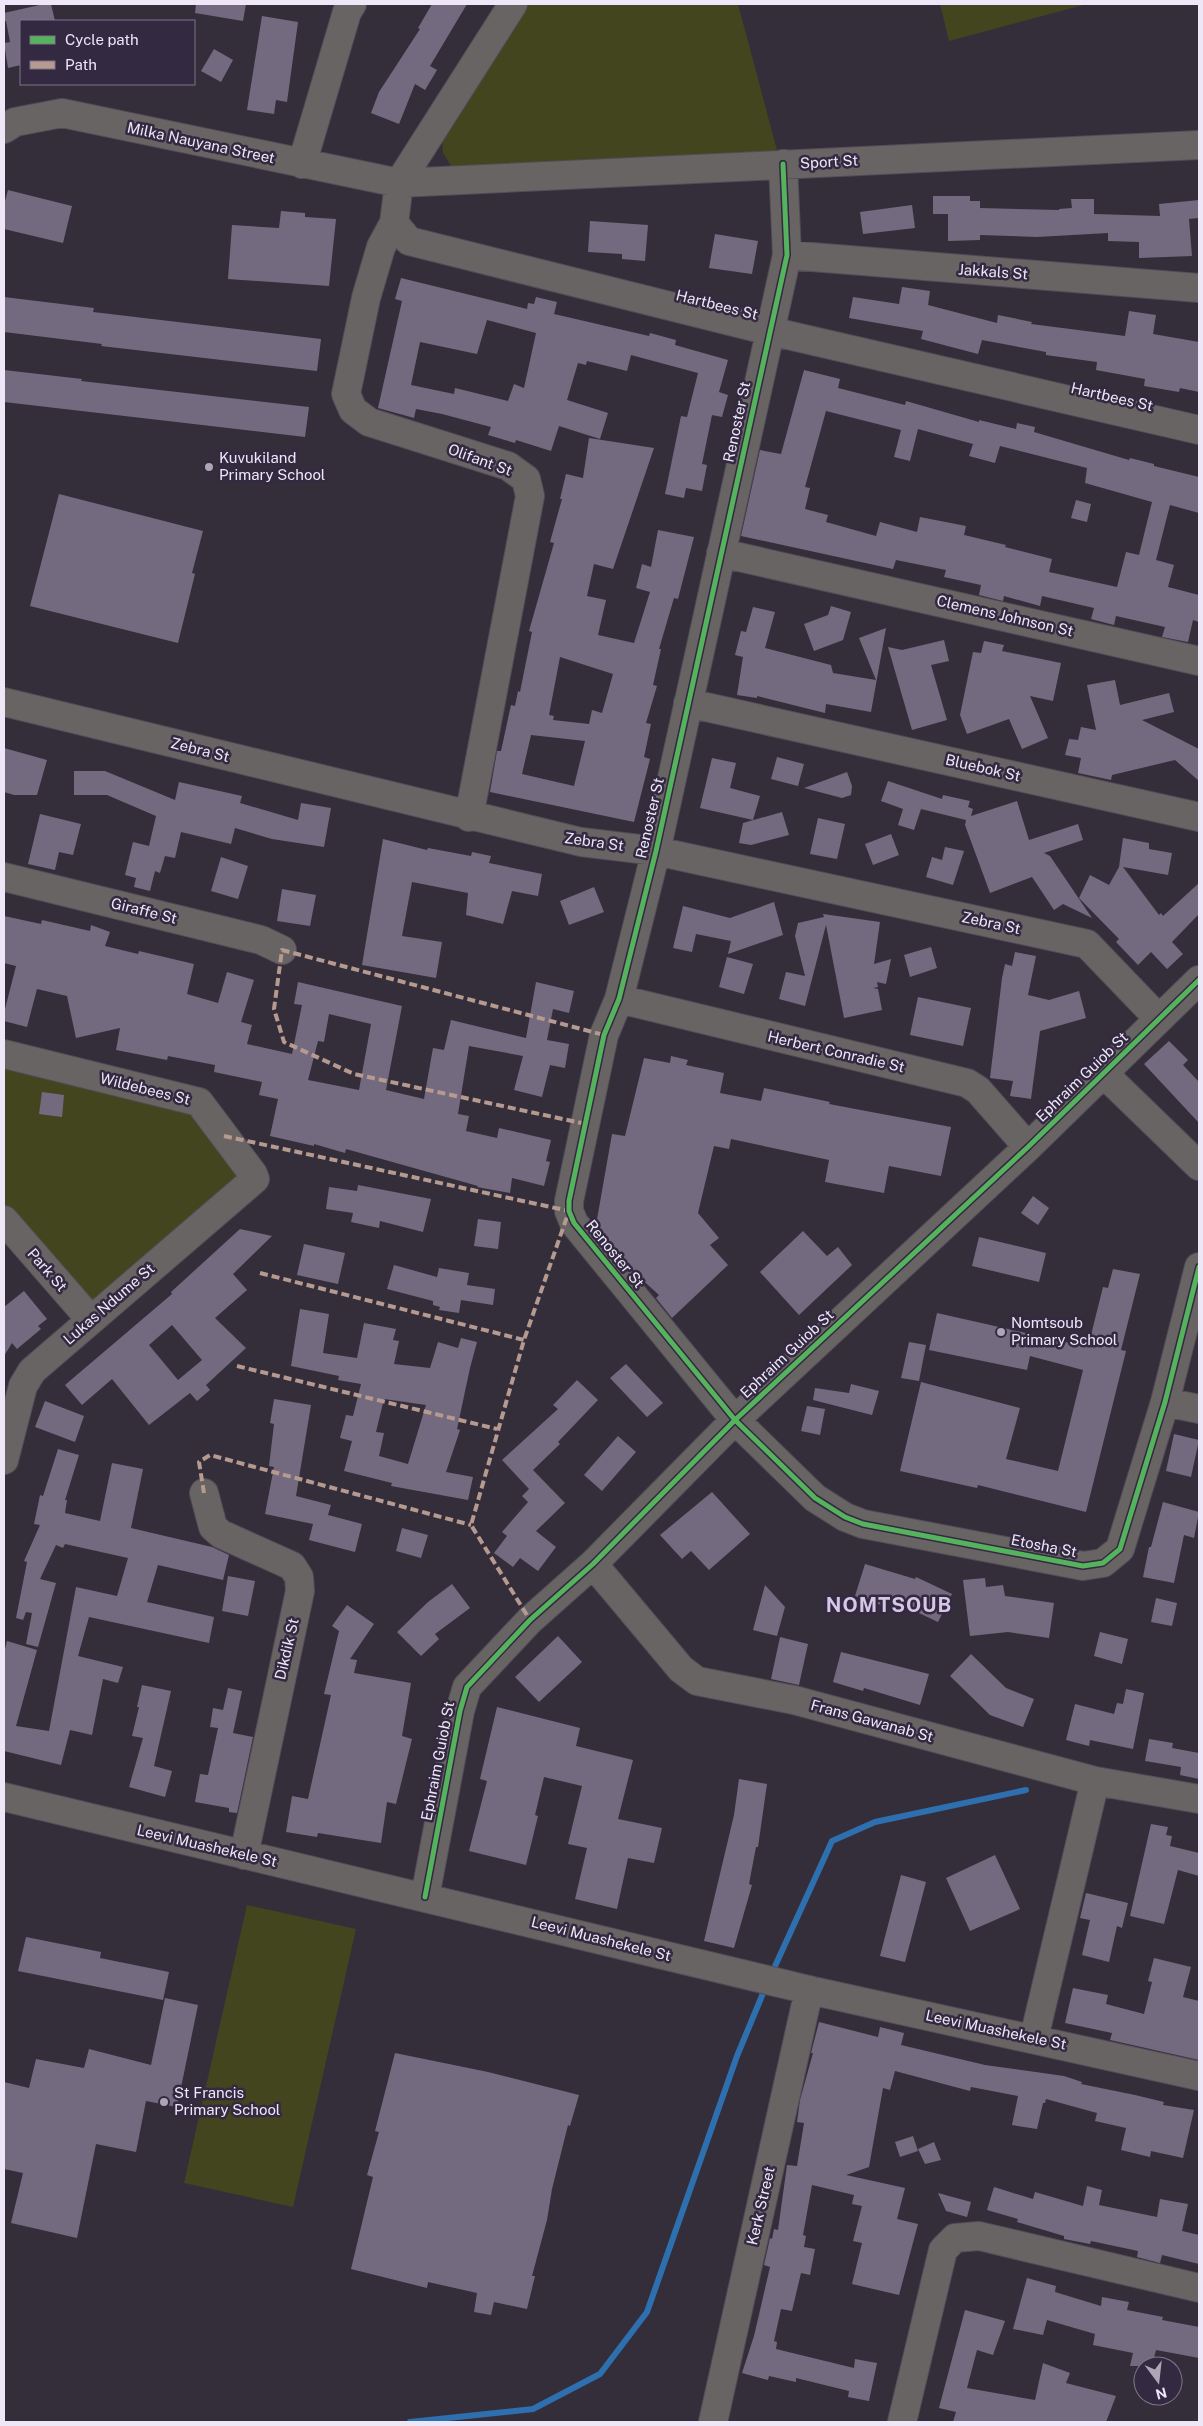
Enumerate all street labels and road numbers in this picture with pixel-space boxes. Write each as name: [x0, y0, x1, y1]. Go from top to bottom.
street label: Milka Nauyana Street: [126, 119, 277, 167]
street label: Sport St: [799, 151, 859, 172]
street label: Jakkals St: [957, 261, 1029, 282]
street label: Hartbees St: [674, 286, 760, 323]
street label: Hartbees St: [1069, 379, 1155, 414]
street label: Renoster St: [720, 380, 753, 464]
street label: Olifant St: [446, 440, 515, 479]
street label: Clemens Johnson St: [935, 592, 1075, 640]
street label: Zebra St: [169, 734, 231, 765]
street label: Bluebok St: [944, 751, 1023, 784]
street label: Renoster St: [632, 776, 667, 860]
street label: Zebra St: [563, 829, 625, 854]
street label: Giraffe St: [109, 894, 179, 927]
street label: Zebra St: [960, 908, 1022, 937]
street label: Herbert Conradie St: [766, 1027, 906, 1076]
street label: Ephraim Guiob St: [1032, 1028, 1131, 1125]
street label: Wildebees St: [98, 1069, 192, 1108]
street label: Renoster St: [583, 1216, 648, 1291]
street label: Park St: [24, 1245, 71, 1295]
street label: Lukas Ndume St: [60, 1259, 158, 1348]
street label: Ephraim Guiob St: [737, 1306, 837, 1401]
street label: Etosha St: [1010, 1531, 1079, 1560]
street label: Dikdik St: [271, 1616, 302, 1681]
street label: Frans Gawanab St: [809, 1696, 936, 1745]
street label: Ephraim Guiob St: [418, 1700, 457, 1822]
street label: Leevi Muashekele St: [135, 1821, 279, 1870]
street label: Leevi Muashekele St: [529, 1913, 673, 1964]
street label: Leevi Muashekele St: [924, 2006, 1068, 2053]
street label: Kerk Street: [743, 2165, 778, 2247]

